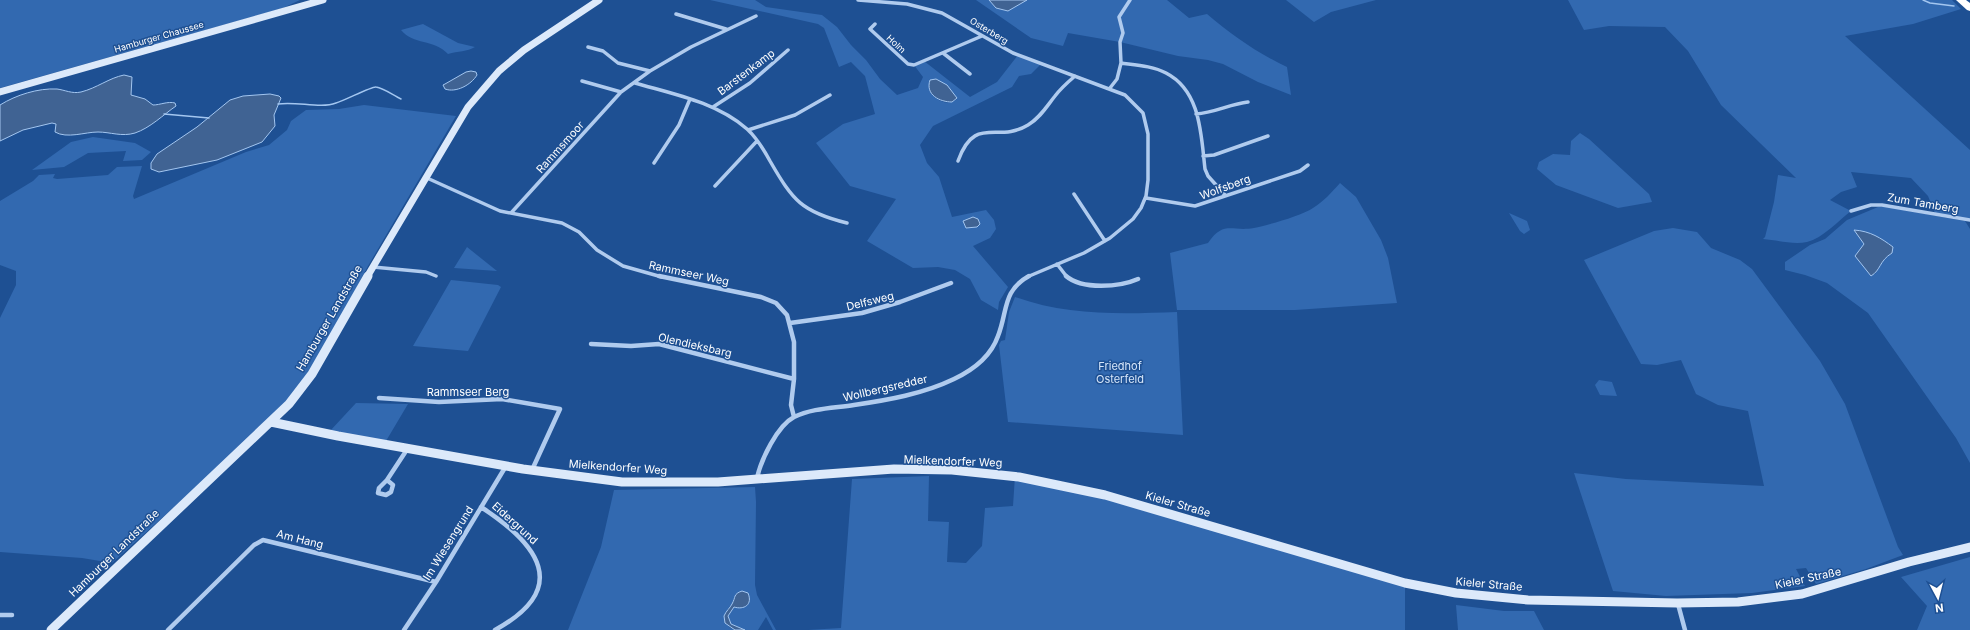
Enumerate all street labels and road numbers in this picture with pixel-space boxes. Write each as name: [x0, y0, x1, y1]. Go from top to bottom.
street label: Osterberg: [968, 15, 1010, 46]
street label: Hamburger Chaussee: [113, 18, 205, 55]
street label: Holm: [884, 32, 908, 55]
street label: Barstenkamp: [715, 46, 778, 98]
street label: Rammsmoor: [533, 118, 587, 176]
street label: Wolfsberg: [1198, 171, 1252, 203]
street label: Zum Tamberg: [1886, 190, 1960, 216]
street label: Rammseer Weg: [648, 258, 730, 288]
street label: Hamburger Landstraße: [293, 262, 365, 374]
street label: Delfsweg: [845, 288, 895, 314]
street label: Olendieksbarg: [657, 330, 733, 360]
street label: Wollbergsredder: [841, 371, 929, 405]
street label: Rammseer Berg: [427, 385, 509, 399]
street label: Mielkendorfer Weg: [903, 452, 1003, 470]
street label: Mielkendorfer Weg: [568, 457, 668, 477]
street label: Kieler Straße: [1144, 488, 1212, 520]
street label: Eidergrund: [489, 499, 541, 547]
street label: Im Wiesengrund: [420, 503, 476, 583]
street label: Hamburger Landstraße: [66, 506, 162, 600]
street label: Am Hang: [275, 526, 325, 552]
street label: Kieler Straße: [1774, 564, 1842, 592]
street label: Kieler Straße: [1455, 574, 1523, 594]

